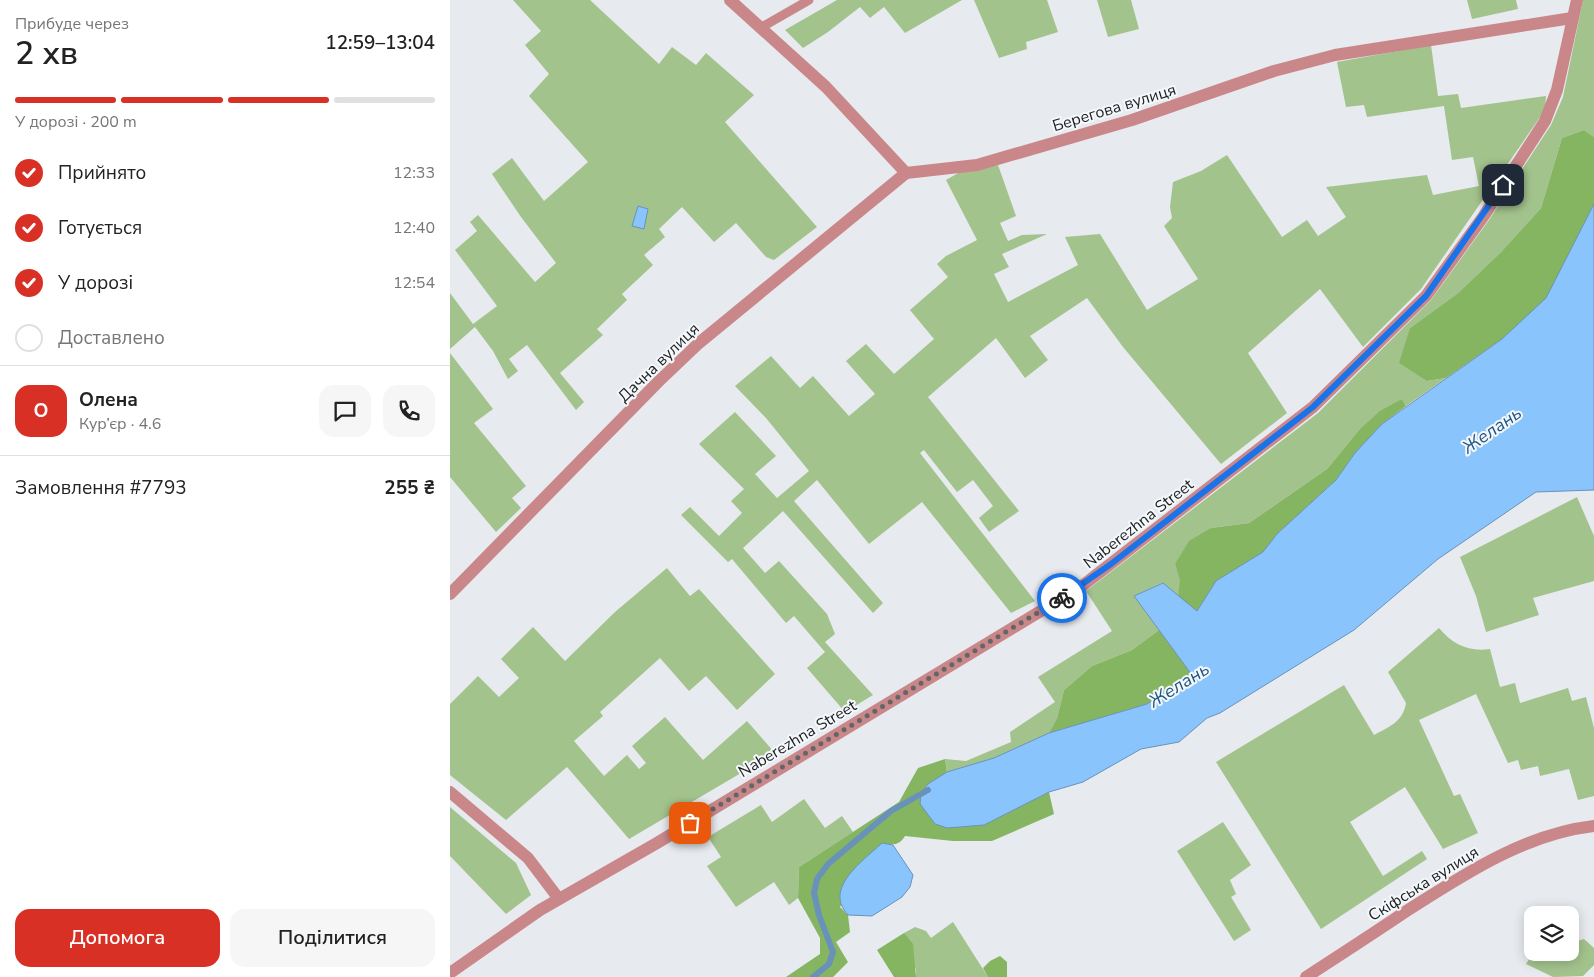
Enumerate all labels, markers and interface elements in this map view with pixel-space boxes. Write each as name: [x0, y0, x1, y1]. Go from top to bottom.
text: Прибуде через: [15, 13, 129, 35]
text: 12:59–13:04: [325, 30, 435, 56]
text: 2 хв: [15, 32, 78, 75]
street label: Берегова вулиця: [1050, 79, 1179, 137]
text: У дорозі · 200 m: [15, 111, 137, 133]
icon: check: [15, 159, 43, 187]
text: Прийнято: [58, 160, 146, 186]
text: 12:33: [393, 162, 435, 184]
pin: [1482, 164, 1524, 206]
icon: home: [1489, 171, 1517, 199]
icon: check: [15, 214, 43, 242]
text: Готується: [58, 215, 142, 241]
text: 12:40: [393, 217, 435, 239]
icon: check: [15, 269, 43, 297]
text: У дорозі: [58, 270, 133, 296]
text: 12:54: [393, 272, 435, 294]
street label: Дачна вулиця: [613, 318, 704, 407]
text: Доставлено: [58, 325, 165, 351]
button: chat: [319, 385, 371, 437]
button: phone: [383, 385, 435, 437]
text: Олена: [79, 387, 138, 413]
text: О: [34, 398, 48, 424]
water label: Желань: [1457, 401, 1526, 460]
text: Кур’єр · 4.6: [79, 413, 161, 435]
street label: Naberezhna Street: [1079, 474, 1199, 574]
text: Замовлення #7793: [15, 475, 187, 501]
text: 255 ₴: [384, 475, 435, 501]
courier: [1037, 573, 1087, 623]
icon: bike: [1048, 584, 1076, 612]
water label: Желань: [1143, 657, 1214, 714]
street label: Naberezhna Street: [734, 695, 861, 783]
pin: [669, 802, 711, 844]
icon: bag: [676, 809, 704, 837]
street label: Скіфська вулиця: [1364, 841, 1483, 927]
map controls: [1524, 906, 1579, 961]
button: layers: [1524, 906, 1579, 961]
button: Допомога: [15, 909, 220, 967]
button: Поділитися: [230, 909, 435, 967]

